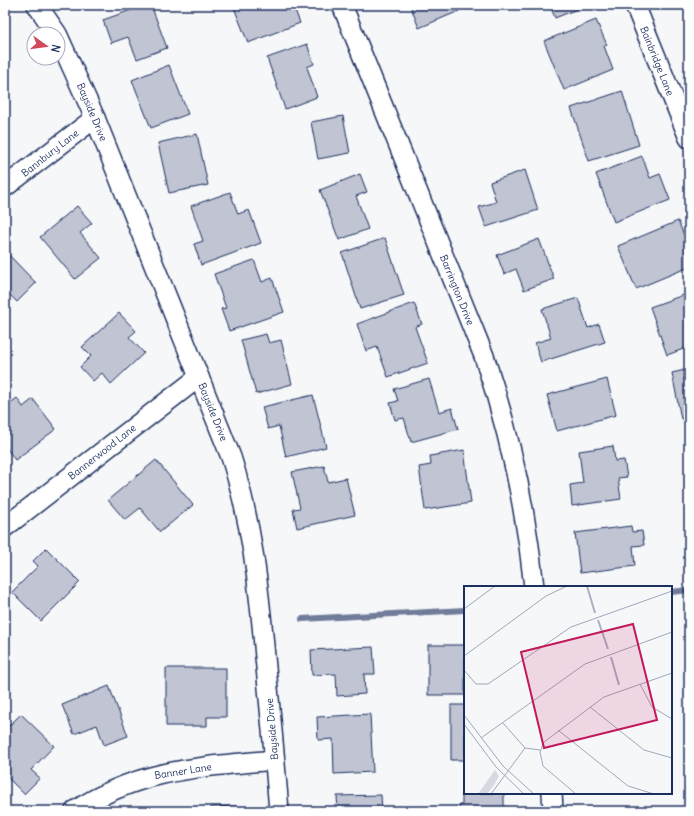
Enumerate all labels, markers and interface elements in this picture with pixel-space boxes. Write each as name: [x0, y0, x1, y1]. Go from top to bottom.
street label: Bainbridge Lane: [637, 24, 677, 98]
north arrow: [26, 26, 66, 66]
text: N: [48, 43, 63, 54]
street label: Bayside Drive: [74, 81, 110, 143]
street label: Bannbury Lane: [19, 126, 81, 180]
street label: Barrington Drive: [437, 253, 477, 327]
street label: Bayside Drive: [195, 381, 231, 443]
street label: Bannerwood Lane: [65, 421, 139, 483]
inset map: [464, 586, 672, 794]
street label: Bayside Drive: [263, 698, 281, 760]
street label: Banner Lane: [153, 760, 213, 782]

